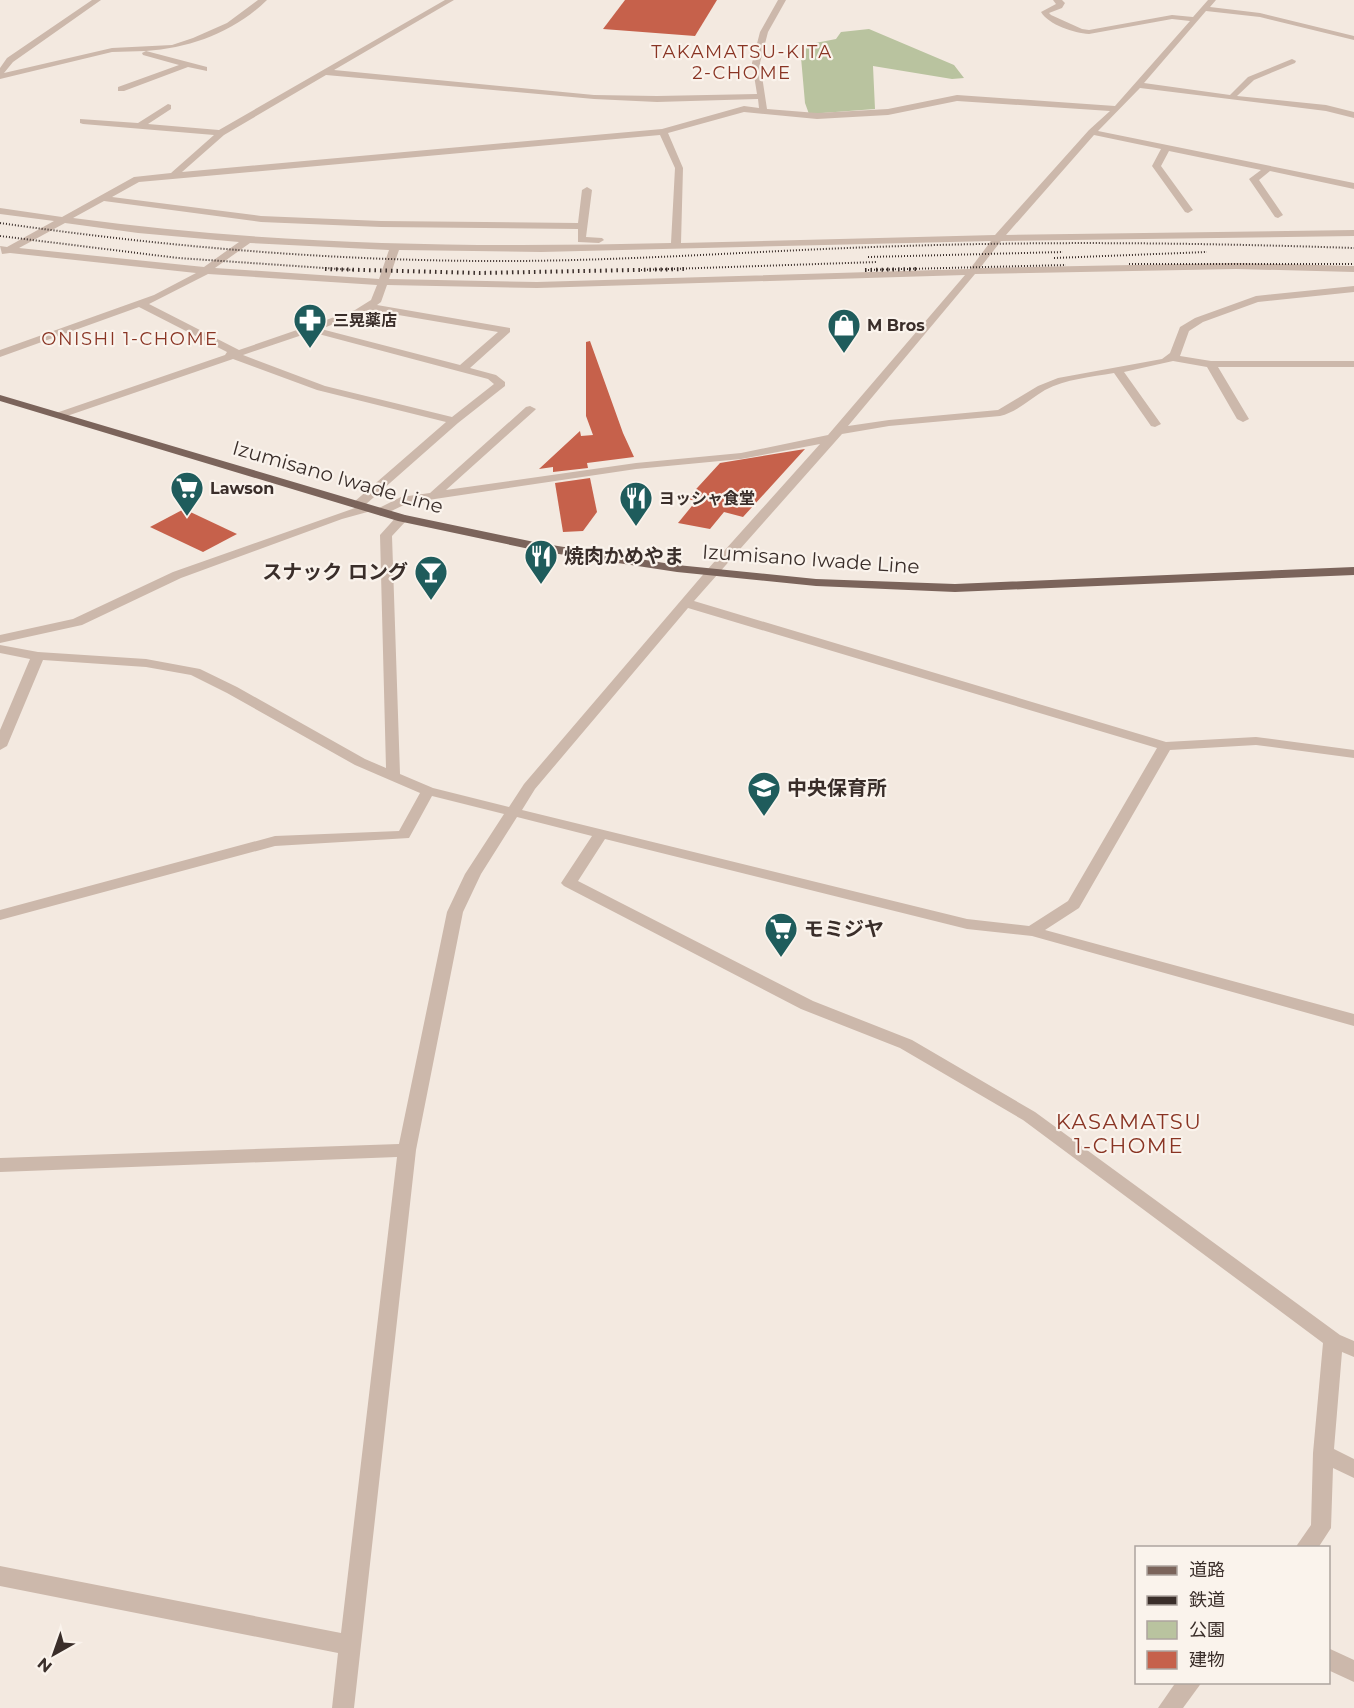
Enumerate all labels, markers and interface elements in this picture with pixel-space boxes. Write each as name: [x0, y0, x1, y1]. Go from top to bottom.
district label: TAKAMATSU-KITA 2-CHOME: [651, 41, 833, 84]
pharmacy icon: 三晃薬店: [292, 302, 328, 349]
shop icon: M Bros: [826, 307, 862, 354]
place label: 三晃薬店: [333, 311, 397, 330]
place label: M Bros: [867, 316, 925, 335]
district label: ONISHI 1-CHOME: [41, 328, 219, 350]
street label: Izumisano Iwade Line: [230, 435, 446, 519]
supermarket icon: Lawson: [169, 470, 205, 517]
place label: Lawson: [210, 479, 274, 498]
restaurant icon: ヨッシャ食堂: [618, 480, 654, 527]
place label: ヨッシャ食堂: [659, 489, 755, 508]
restaurant icon: 焼肉かめやま: [523, 538, 559, 585]
street label: Izumisano Iwade Line: [702, 539, 920, 579]
place label: 焼肉かめやま: [564, 544, 684, 568]
bar icon: スナック ロング: [413, 554, 449, 601]
place label: スナック ロング: [262, 560, 408, 584]
school or university icon: 中央保育所: [746, 770, 782, 817]
place label: 中央保育所: [787, 776, 887, 800]
supermarket icon: モミジヤ: [763, 911, 799, 958]
place label: モミジヤ: [804, 917, 884, 941]
district label: KASAMATSU 1-CHOME: [1056, 1109, 1202, 1158]
legend: [1135, 1546, 1330, 1684]
text: 道路: [1189, 1559, 1225, 1581]
text: 鉄道: [1189, 1589, 1225, 1611]
text: 公園: [1189, 1619, 1225, 1641]
north arrow: [24, 1624, 84, 1684]
text: 建物: [1189, 1649, 1225, 1671]
text: N: [34, 1654, 56, 1677]

